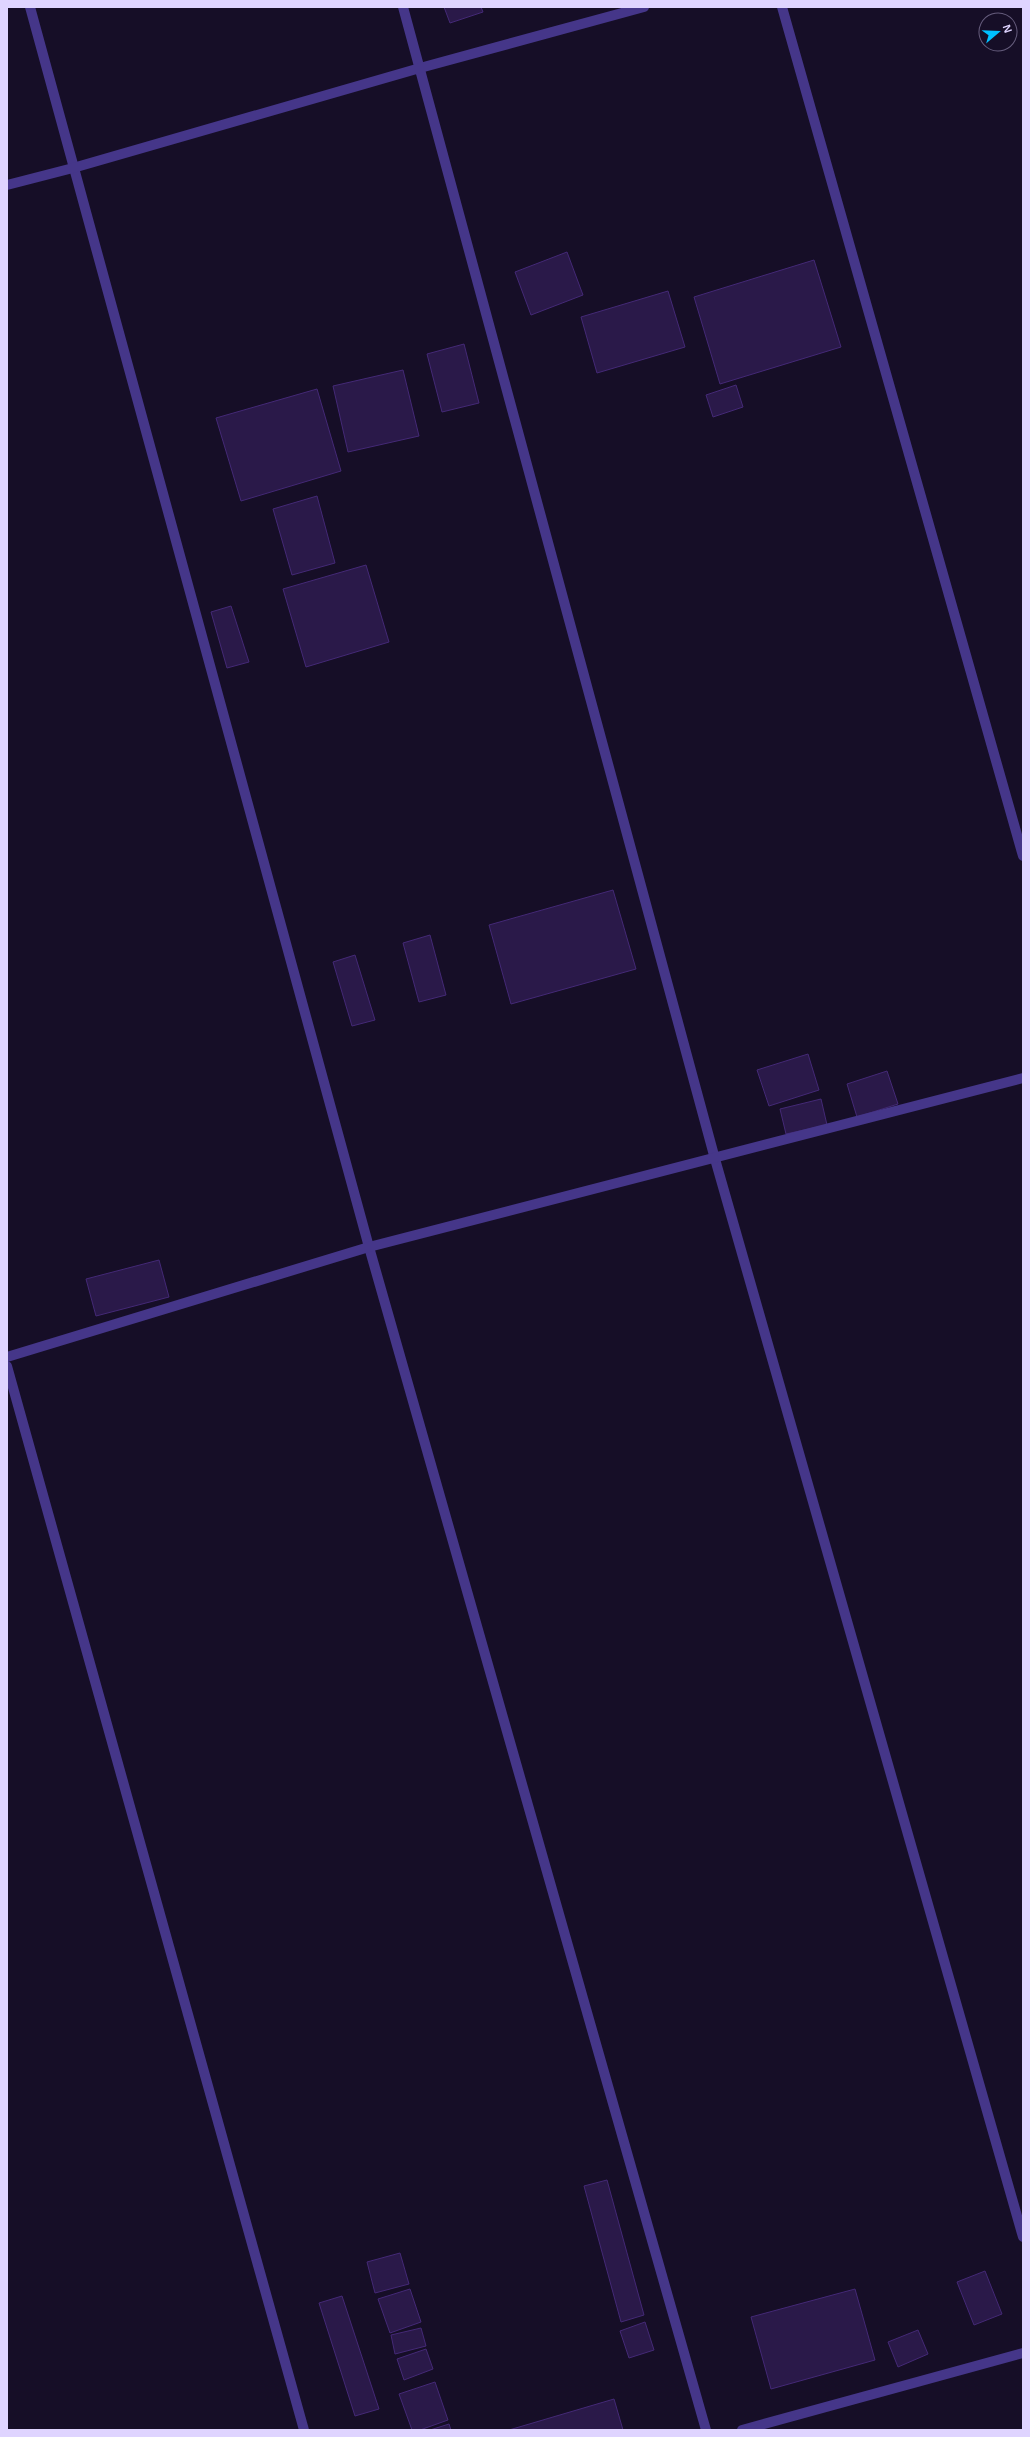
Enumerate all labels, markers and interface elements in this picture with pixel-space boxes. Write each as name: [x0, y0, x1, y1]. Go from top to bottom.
north arrow: [978, 12, 1018, 52]
text: N: [1000, 23, 1014, 35]

